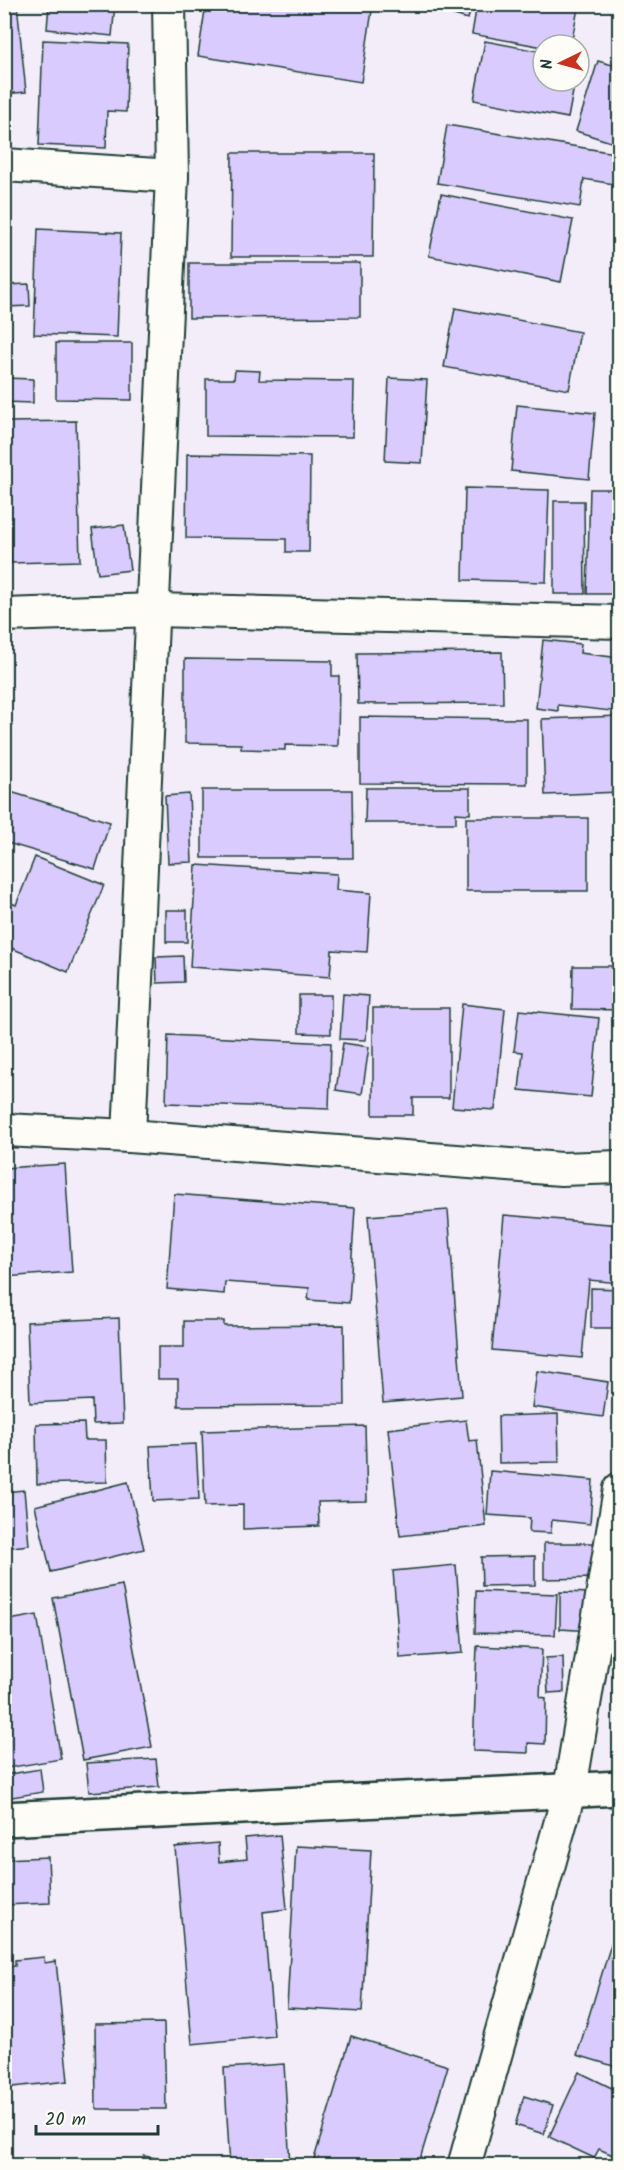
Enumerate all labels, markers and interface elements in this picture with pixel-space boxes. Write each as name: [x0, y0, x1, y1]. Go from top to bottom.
north arrow: [531, 33, 591, 93]
text: N: [535, 58, 560, 70]
scale bar: [36, 2098, 158, 2136]
text: 20 m: [45, 2106, 86, 2135]

